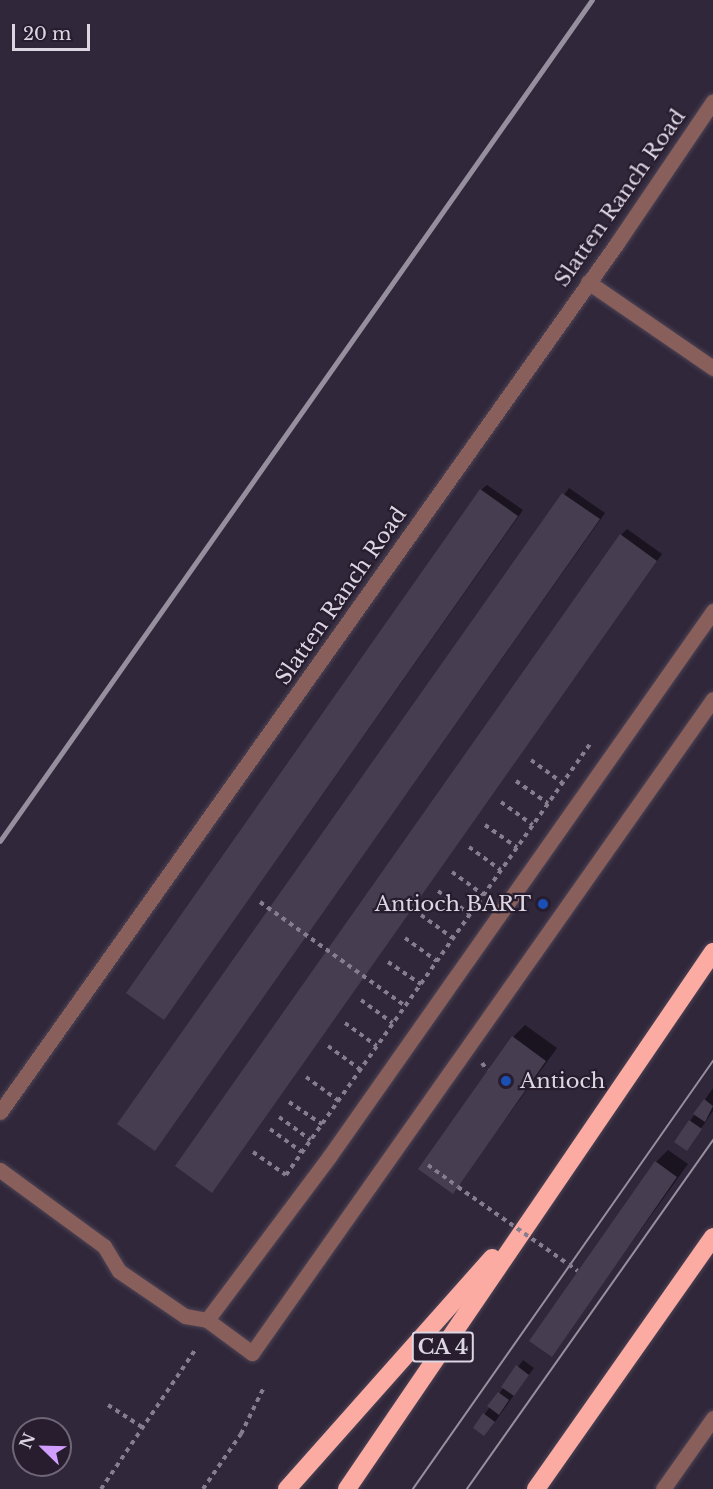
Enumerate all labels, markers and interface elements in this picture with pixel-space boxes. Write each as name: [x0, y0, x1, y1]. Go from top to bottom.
scale bar: [15, 12, 93, 50]
text: 20 m: [23, 23, 71, 45]
street label: Slatten Ranch Road: [549, 104, 691, 292]
street label: Slatten Ranch Road: [270, 502, 412, 690]
place label: Antioch BART: [375, 891, 531, 917]
marker: Antioch BART: [536, 897, 550, 911]
place label: Antioch: [520, 1068, 605, 1094]
marker: Antioch: [497, 1072, 515, 1090]
road number: CA 4: [410, 1330, 476, 1364]
north arrow: [12, 1417, 72, 1477]
text: N: [15, 1430, 39, 1452]

